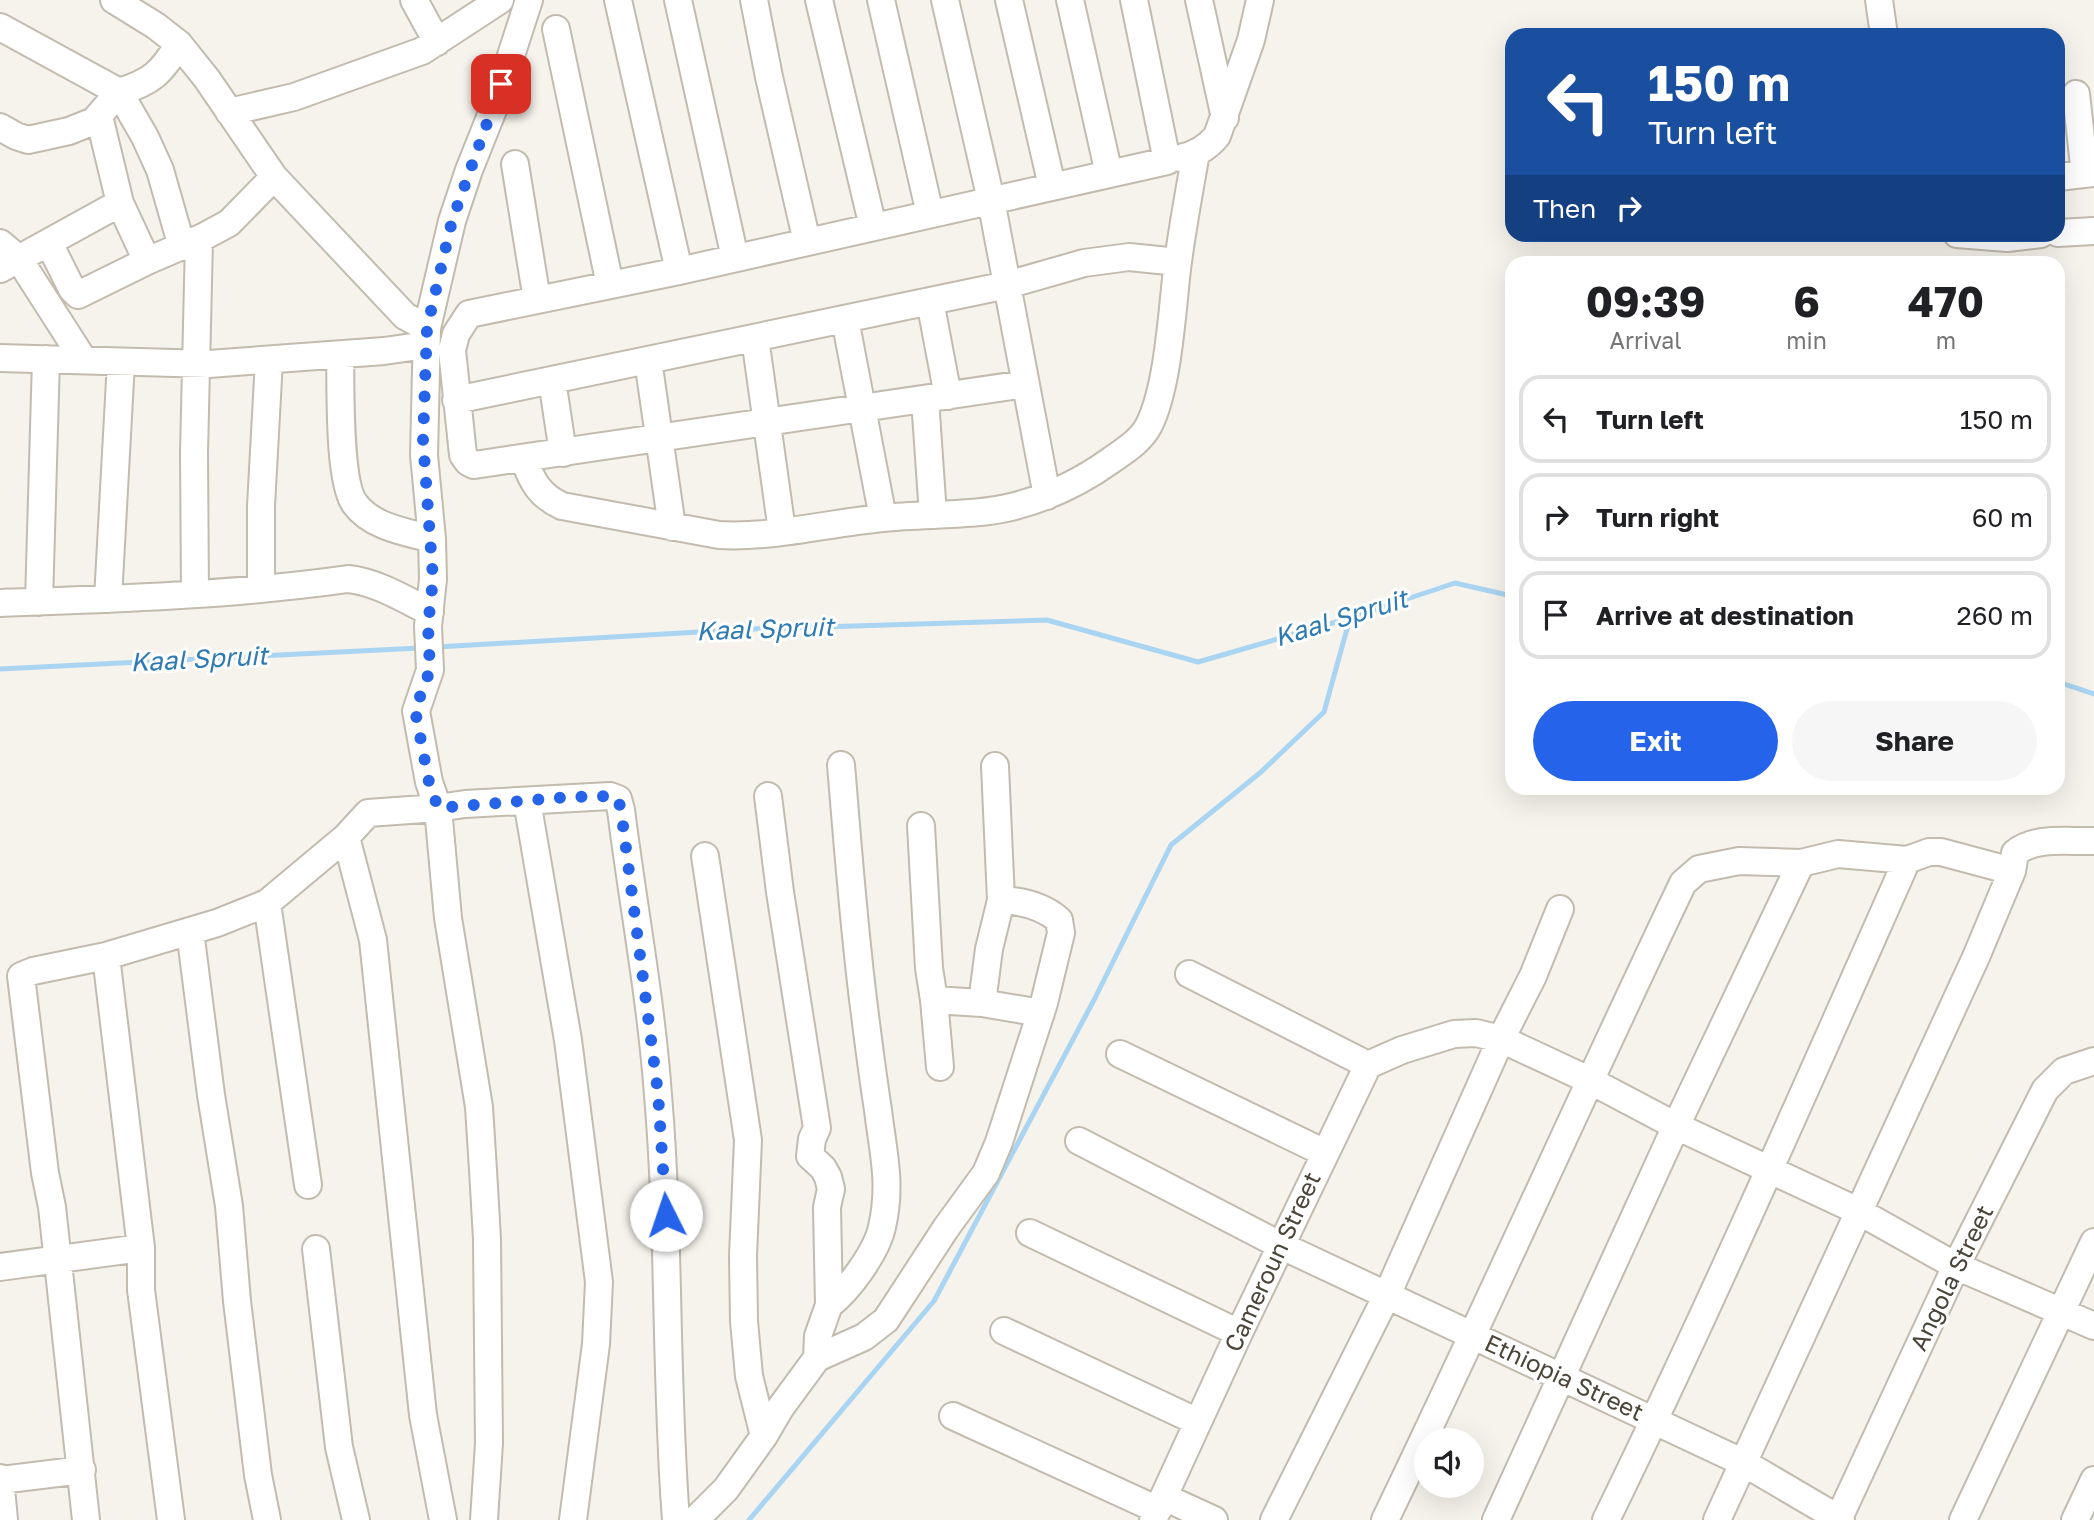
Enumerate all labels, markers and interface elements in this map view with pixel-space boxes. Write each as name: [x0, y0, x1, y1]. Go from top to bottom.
text: 150 m: [1648, 53, 1790, 112]
pin: [471, 54, 531, 114]
icon: left: [1533, 56, 1624, 147]
icon: arrive: [482, 65, 520, 103]
text: Turn left: [1648, 113, 1777, 151]
icon: right: [1610, 189, 1648, 227]
text: Then: [1533, 193, 1596, 224]
text: 09:39: [1586, 276, 1705, 326]
text: 6: [1793, 276, 1820, 326]
text: 470: [1908, 276, 1984, 326]
text: Arrival: [1610, 326, 1682, 354]
text: min: [1786, 326, 1827, 354]
text: m: [1936, 326, 1956, 354]
icon: left: [1537, 400, 1575, 438]
text: Turn left: [1596, 404, 1704, 435]
text: 150 m: [1960, 404, 2033, 435]
icon: right: [1537, 498, 1575, 536]
text: Turn right: [1596, 502, 1719, 533]
text: 60 m: [1972, 502, 2033, 533]
water label: Kaal Spruit: [1270, 582, 1414, 652]
icon: arrive: [1537, 596, 1575, 634]
text: Arrive at destination: [1596, 600, 1854, 631]
text: 260 m: [1957, 600, 2033, 631]
water label: Kaal Spruit: [696, 611, 837, 646]
water label: Kaal Spruit: [129, 639, 271, 678]
button: Exit: [1533, 701, 1778, 781]
button: Share: [1792, 701, 2037, 781]
street label: Cameroun Street: [1217, 1167, 1326, 1356]
position arrow: [629, 1178, 703, 1252]
street label: Angola Street: [1903, 1200, 1998, 1355]
street label: Ethiopia Street: [1481, 1327, 1649, 1426]
map controls: [1414, 1428, 1484, 1498]
button: sound: [1414, 1428, 1484, 1498]

